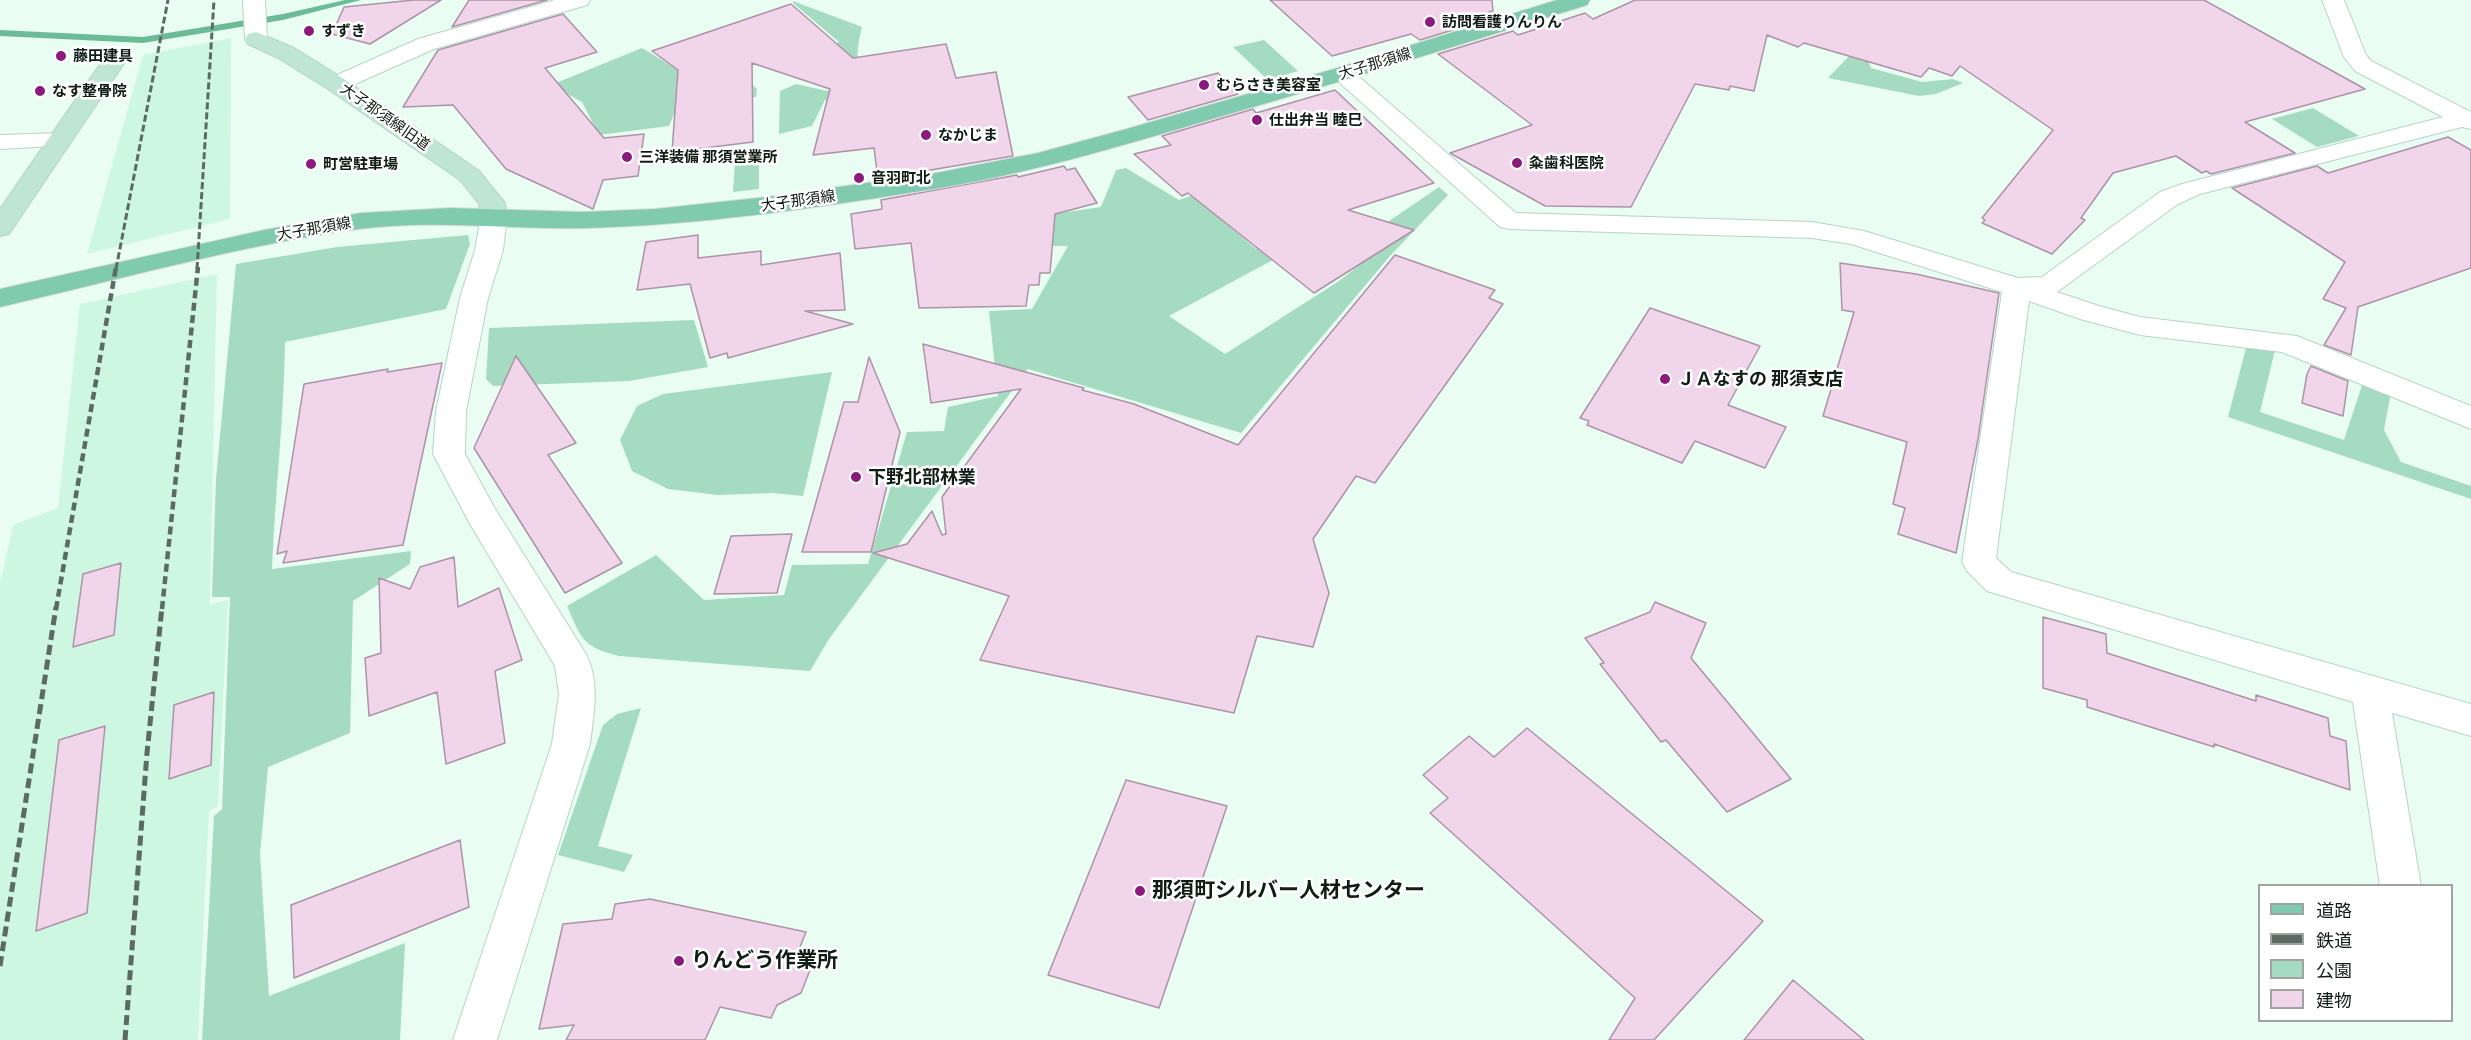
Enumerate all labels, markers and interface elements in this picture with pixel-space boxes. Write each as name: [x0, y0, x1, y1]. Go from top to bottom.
place label: 訪問看護りんりん: [1442, 13, 1562, 31]
marker: 訪問看護りんりん: [1423, 15, 1437, 29]
place label: すずき: [321, 22, 366, 40]
marker: すずき: [302, 24, 316, 38]
street label: 大子那須線: [1337, 44, 1413, 84]
place label: 藤田建具: [73, 47, 133, 65]
marker: 藤田建具: [54, 49, 68, 63]
place label: むらさき美容室: [1216, 76, 1321, 94]
marker: むらさき美容室: [1197, 78, 1211, 92]
street label: 大子那須線旧道: [337, 80, 433, 154]
place label: なす整骨院: [52, 82, 127, 100]
marker: なす整骨院: [33, 84, 47, 98]
place label: 仕出弁当 睦巳: [1269, 111, 1362, 129]
marker: 仕出弁当 睦巳: [1250, 113, 1264, 127]
place label: なかじま: [938, 126, 998, 144]
marker: なかじま: [919, 128, 933, 142]
place label: 三洋装備 那須営業所: [639, 148, 777, 166]
marker: 三洋装備 那須営業所: [620, 150, 634, 164]
place label: 粂歯科医院: [1529, 154, 1604, 172]
place label: 町営駐車場: [323, 155, 398, 173]
marker: 粂歯科医院: [1510, 156, 1524, 170]
marker: 町営駐車場: [304, 157, 318, 171]
place label: 音羽町北: [871, 169, 931, 187]
marker: 音羽町北: [852, 171, 866, 185]
street label: 大子那須線: [760, 187, 836, 215]
street label: 大子那須線: [276, 214, 352, 244]
place label: ＪＡなすの 那須支店: [1677, 368, 1843, 390]
marker: ＪＡなすの 那須支店: [1658, 372, 1672, 386]
place label: 下野北部林業: [868, 466, 976, 488]
marker: 下野北部林業: [849, 470, 863, 484]
place label: 那須町シルバー人材センター: [1152, 878, 1425, 904]
marker: 那須町シルバー人材センター: [1133, 884, 1147, 898]
legend: [2258, 884, 2453, 1022]
text: 道路: [2316, 900, 2352, 921]
text: 鉄道: [2316, 930, 2352, 951]
place label: りんどう作業所: [691, 948, 838, 974]
marker: りんどう作業所: [672, 954, 686, 968]
text: 公園: [2316, 960, 2352, 981]
text: 建物: [2316, 990, 2352, 1011]

